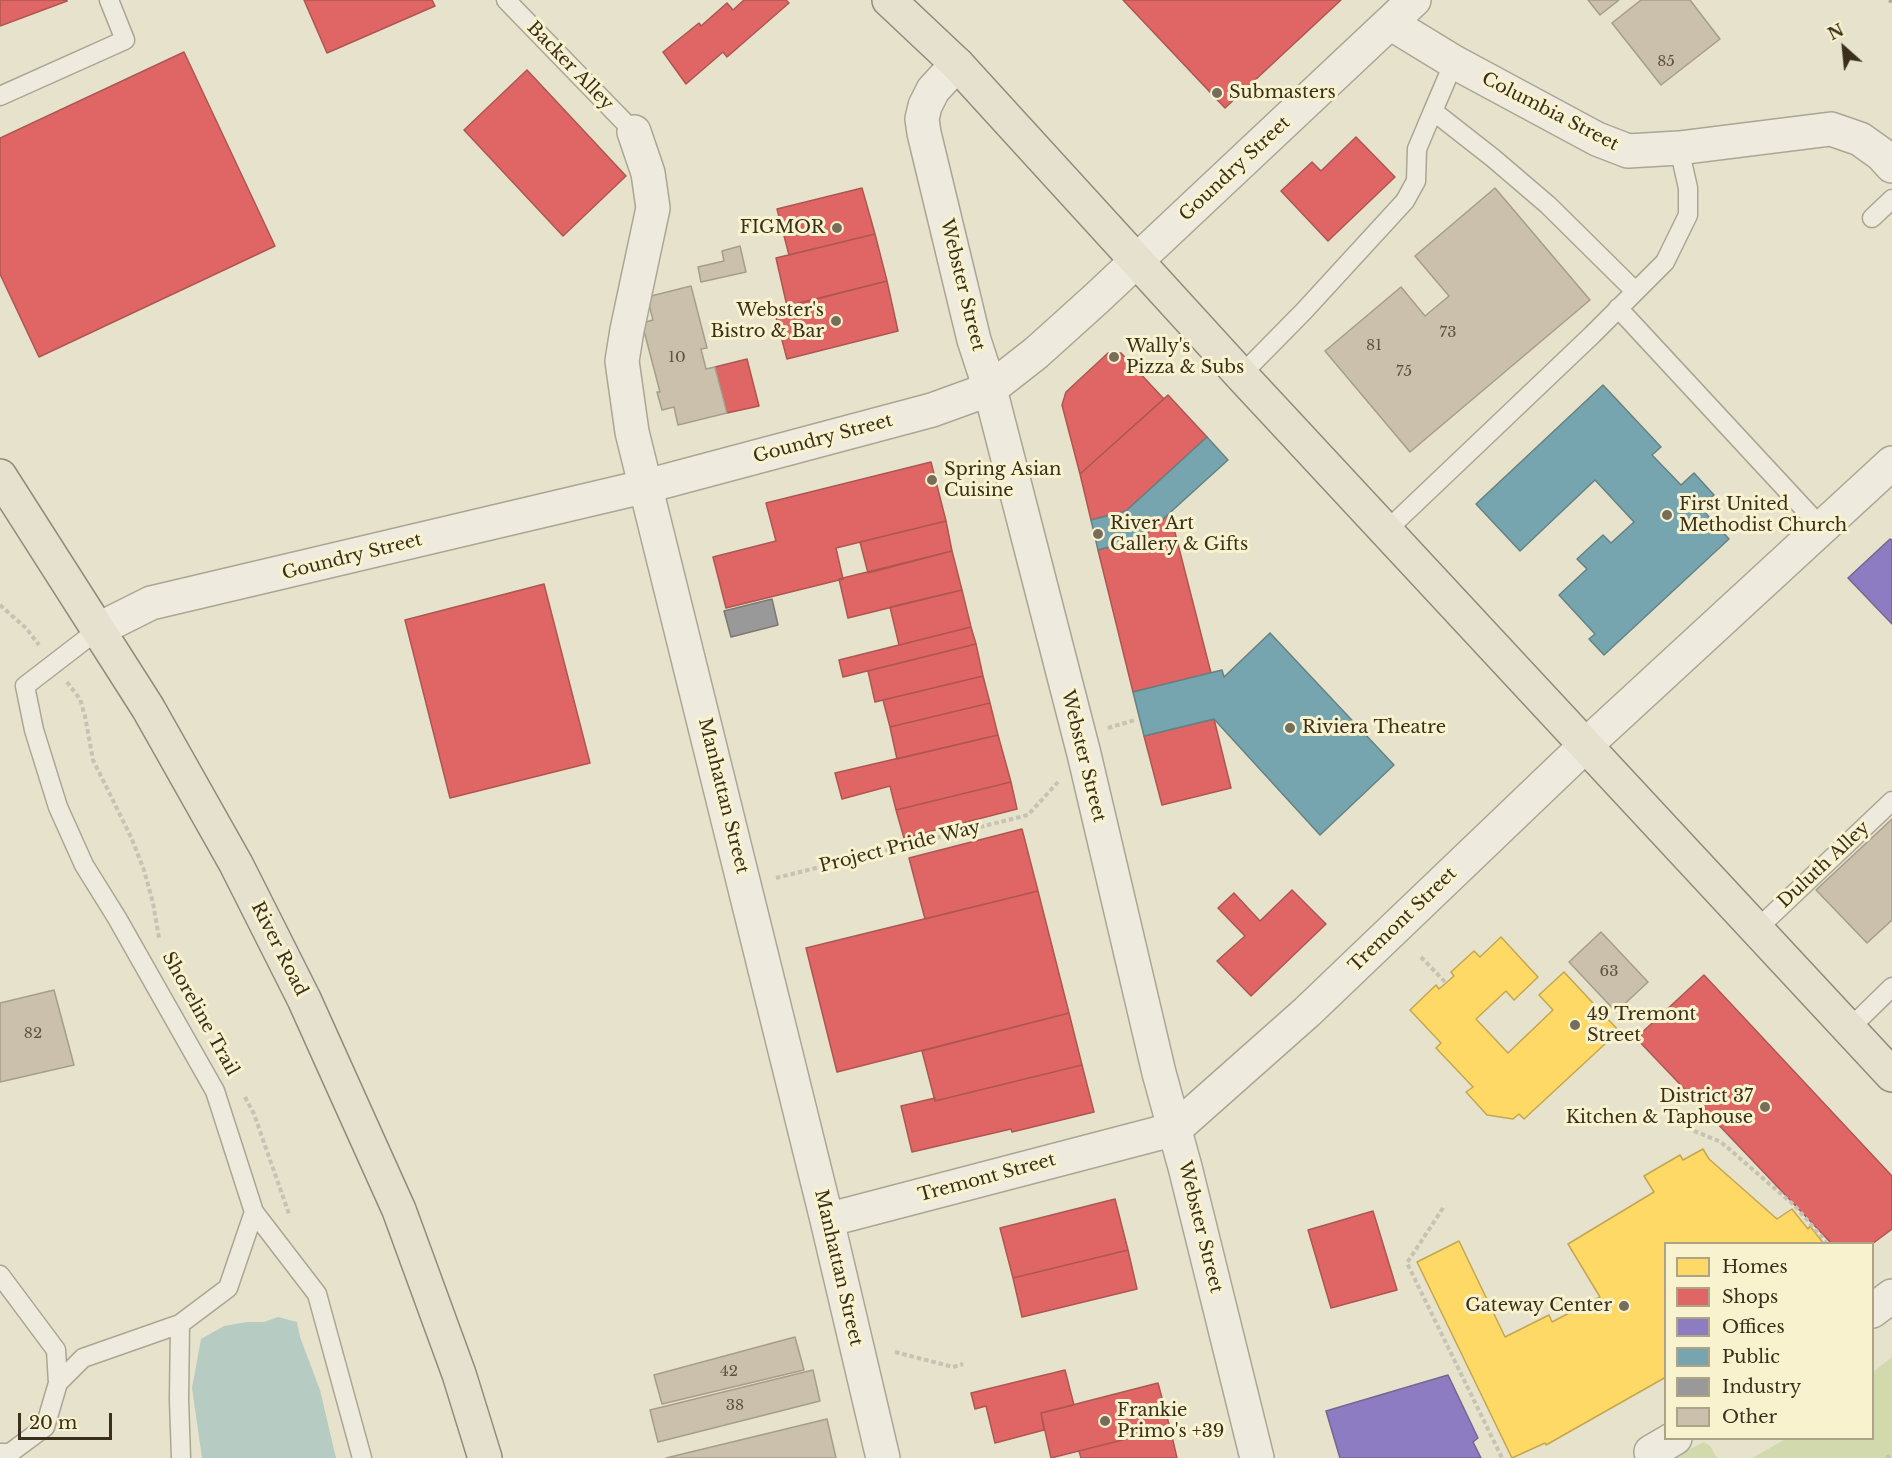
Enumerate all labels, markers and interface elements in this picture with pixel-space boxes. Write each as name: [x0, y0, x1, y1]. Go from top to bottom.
street label: Backer Alley: [522, 17, 618, 115]
north arrow: [1814, 18, 1874, 78]
text: N: [1825, 20, 1847, 44]
house number: 85: [1657, 53, 1675, 71]
street label: Columbia Street: [1478, 68, 1622, 156]
place label: Submasters: [1229, 82, 1336, 104]
marker: Submasters: [1210, 86, 1224, 100]
street label: Goundry Street: [1175, 112, 1295, 226]
place label: FIGMOR: [740, 217, 825, 239]
street label: Webster Street: [935, 217, 989, 353]
marker: FIGMOR: [830, 221, 844, 235]
place label: Webster's Bistro & Bar: [710, 300, 824, 342]
marker: Webster's Bistro & Bar: [829, 314, 843, 328]
house number: 73: [1440, 324, 1456, 342]
place label: Wally's Pizza & Subs: [1126, 336, 1244, 378]
house number: 81: [1366, 337, 1382, 355]
house number: 10: [668, 349, 686, 367]
marker: Wally's Pizza & Subs: [1107, 350, 1121, 364]
house number: 75: [1396, 363, 1412, 381]
street label: Goundry Street: [751, 410, 895, 468]
place label: Spring Asian Cuisine: [944, 459, 1061, 502]
marker: Spring Asian Cuisine: [925, 473, 939, 487]
place label: First United Methodist Church: [1679, 494, 1847, 536]
marker: First United Methodist Church: [1660, 508, 1674, 522]
place label: River Art Gallery & Gifts: [1110, 513, 1248, 556]
marker: River Art Gallery & Gifts: [1091, 527, 1105, 541]
street label: Goundry Street: [280, 529, 424, 585]
street label: Webster Street: [1056, 688, 1110, 824]
street label: Manhattan Street: [693, 716, 753, 876]
place label: Riviera Theatre: [1302, 717, 1446, 739]
marker: Riviera Theatre: [1283, 721, 1297, 735]
street label: Project Pride Way: [817, 817, 983, 877]
street label: Duluth Alley: [1774, 817, 1874, 913]
street label: Tremont Street: [1345, 863, 1461, 977]
street label: River Road: [246, 898, 312, 1000]
street label: Shoreline Trail: [157, 948, 243, 1080]
house number: 63: [1600, 963, 1618, 981]
place label: 49 Tremont Street: [1587, 1004, 1696, 1046]
marker: 49 Tremont Street: [1568, 1018, 1582, 1032]
house number: 82: [24, 1025, 42, 1043]
place label: District 37 Kitchen & Taphouse: [1566, 1086, 1753, 1128]
marker: District 37 Kitchen & Taphouse: [1758, 1100, 1772, 1114]
street label: Tremont Street: [916, 1149, 1058, 1207]
street label: Webster Street: [1173, 1159, 1227, 1295]
street label: Manhattan Street: [810, 1188, 866, 1348]
legend: [1664, 1242, 1874, 1440]
text: Homes: [1722, 1256, 1788, 1278]
text: Shops: [1722, 1286, 1778, 1308]
place label: Gateway Center: [1465, 1295, 1612, 1317]
marker: Gateway Center: [1617, 1299, 1631, 1313]
text: Offices: [1722, 1316, 1785, 1338]
text: Public: [1722, 1346, 1780, 1368]
house number: 42: [720, 1363, 738, 1381]
text: Industry: [1722, 1376, 1801, 1398]
house number: 38: [726, 1397, 744, 1415]
place label: Frankie Primo's +39: [1117, 1400, 1224, 1442]
scale bar: [21, 1401, 116, 1439]
text: Other: [1722, 1406, 1777, 1428]
text: 20 m: [29, 1412, 77, 1434]
marker: Frankie Primo's +39: [1098, 1414, 1112, 1428]

